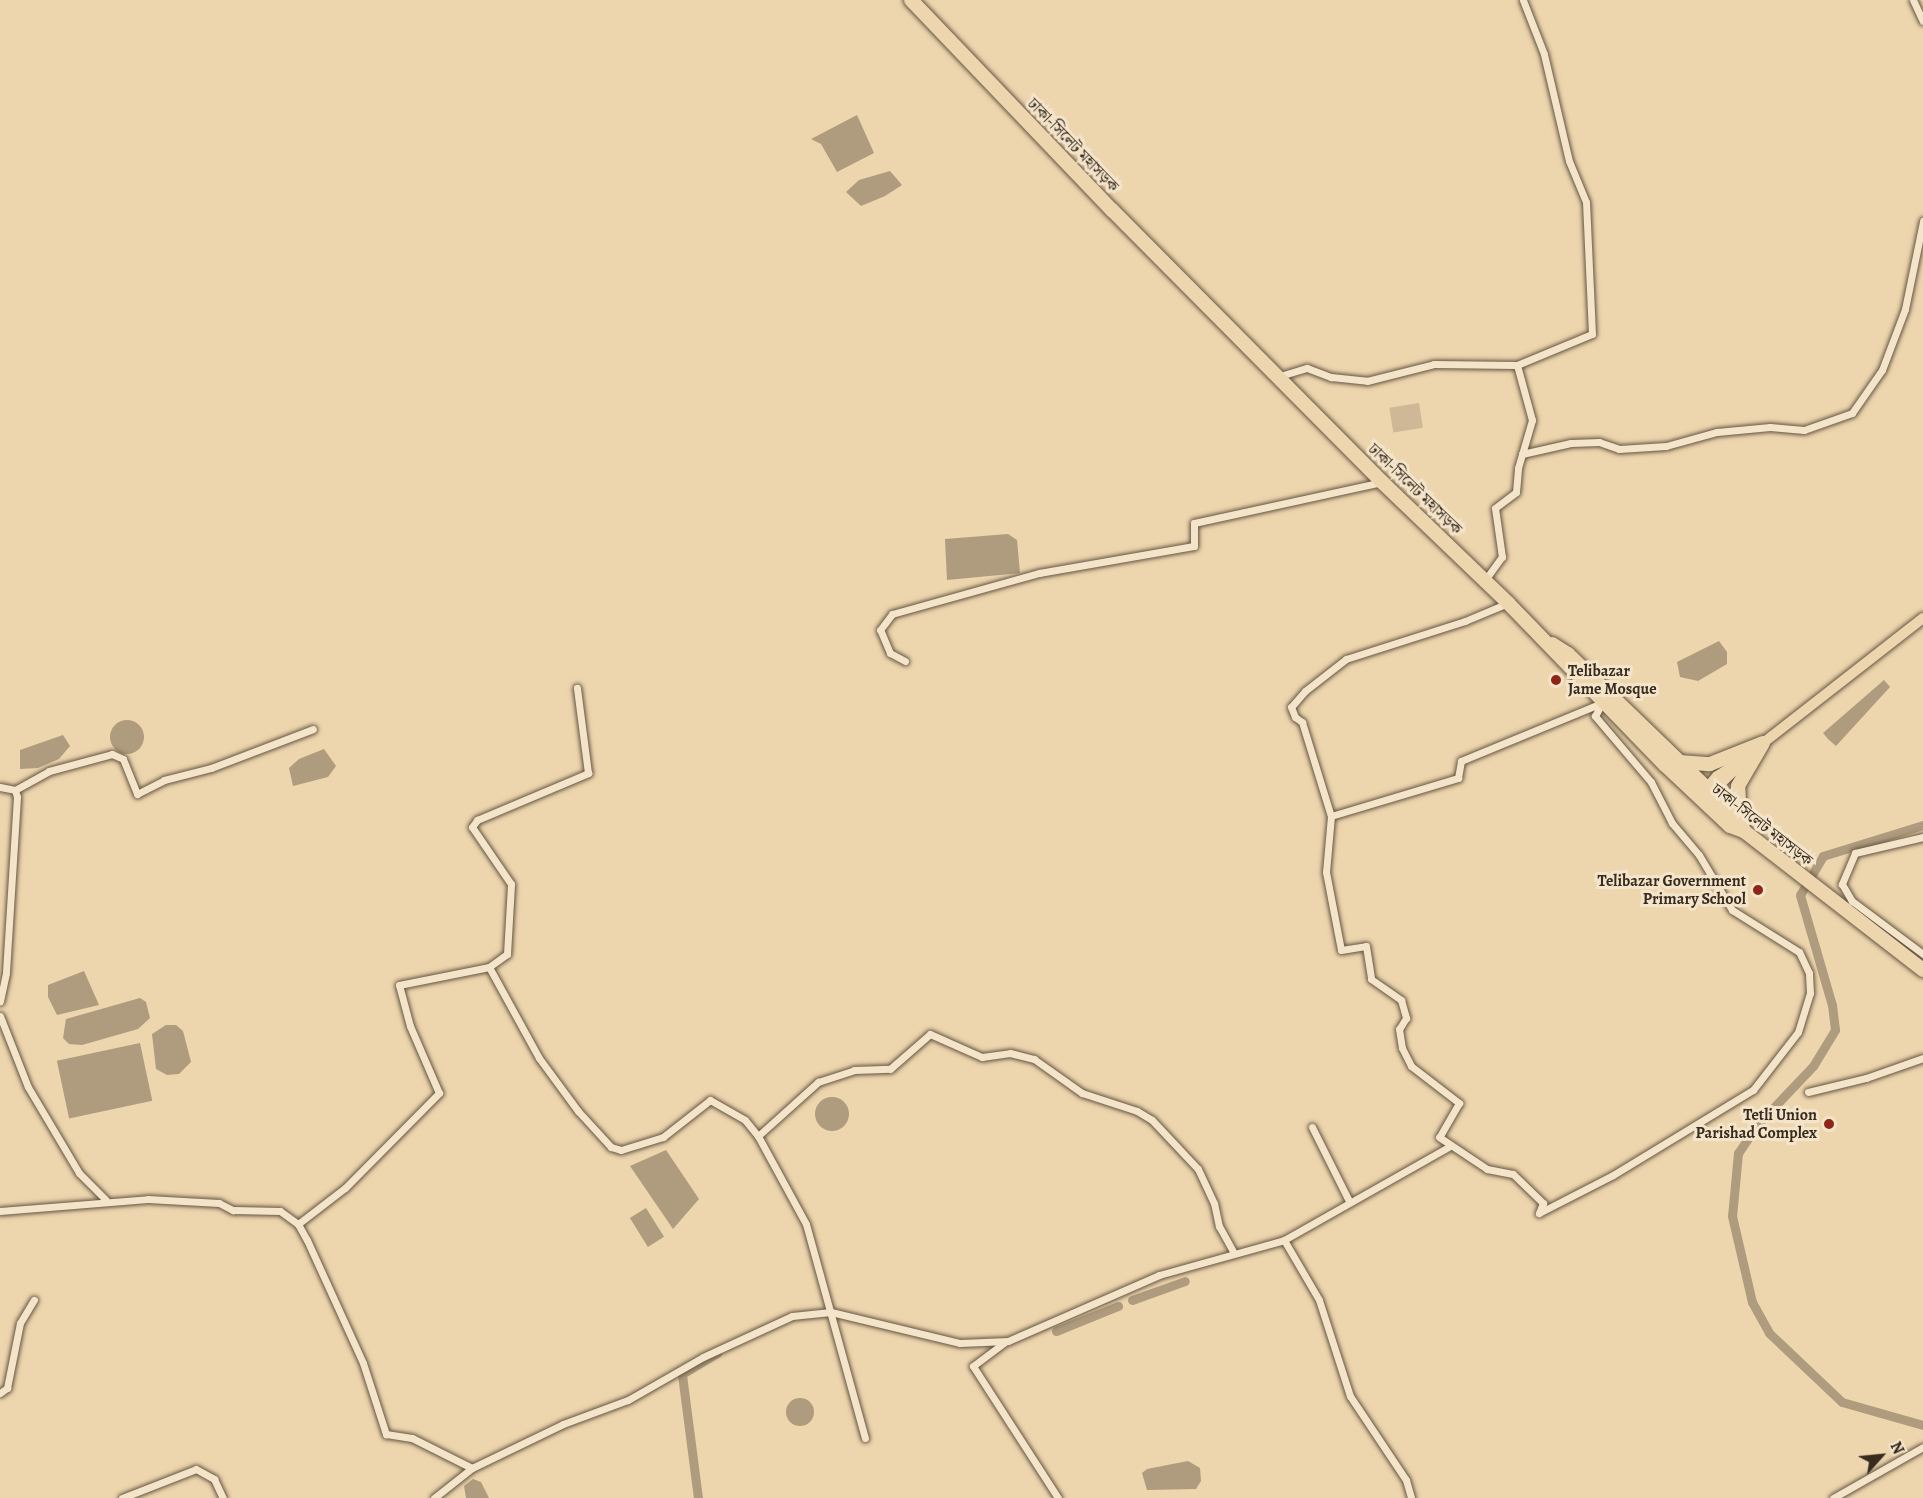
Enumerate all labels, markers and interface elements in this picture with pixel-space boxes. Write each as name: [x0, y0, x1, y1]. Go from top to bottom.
street label: ঢাকা-সিলেট মহাসড়ক: [1023, 94, 1123, 196]
street label: ঢাকা-সিলেট মহাসড়ক: [1364, 439, 1466, 539]
place label: Telibazar Jame Mosque: [1568, 661, 1657, 699]
marker: Telibazar Jame Mosque: [1549, 673, 1563, 687]
street label: ঢাকা-সিলেট মহাসড়ক: [1708, 780, 1816, 870]
place label: Telibazar Government Primary School: [1598, 871, 1746, 909]
marker: Telibazar Government Primary School: [1751, 883, 1765, 897]
place label: Tetli Union Parishad Complex: [1696, 1105, 1817, 1143]
marker: Tetli Union Parishad Complex: [1822, 1117, 1836, 1131]
north arrow: [1851, 1426, 1911, 1486]
text: N: [1885, 1438, 1909, 1458]

